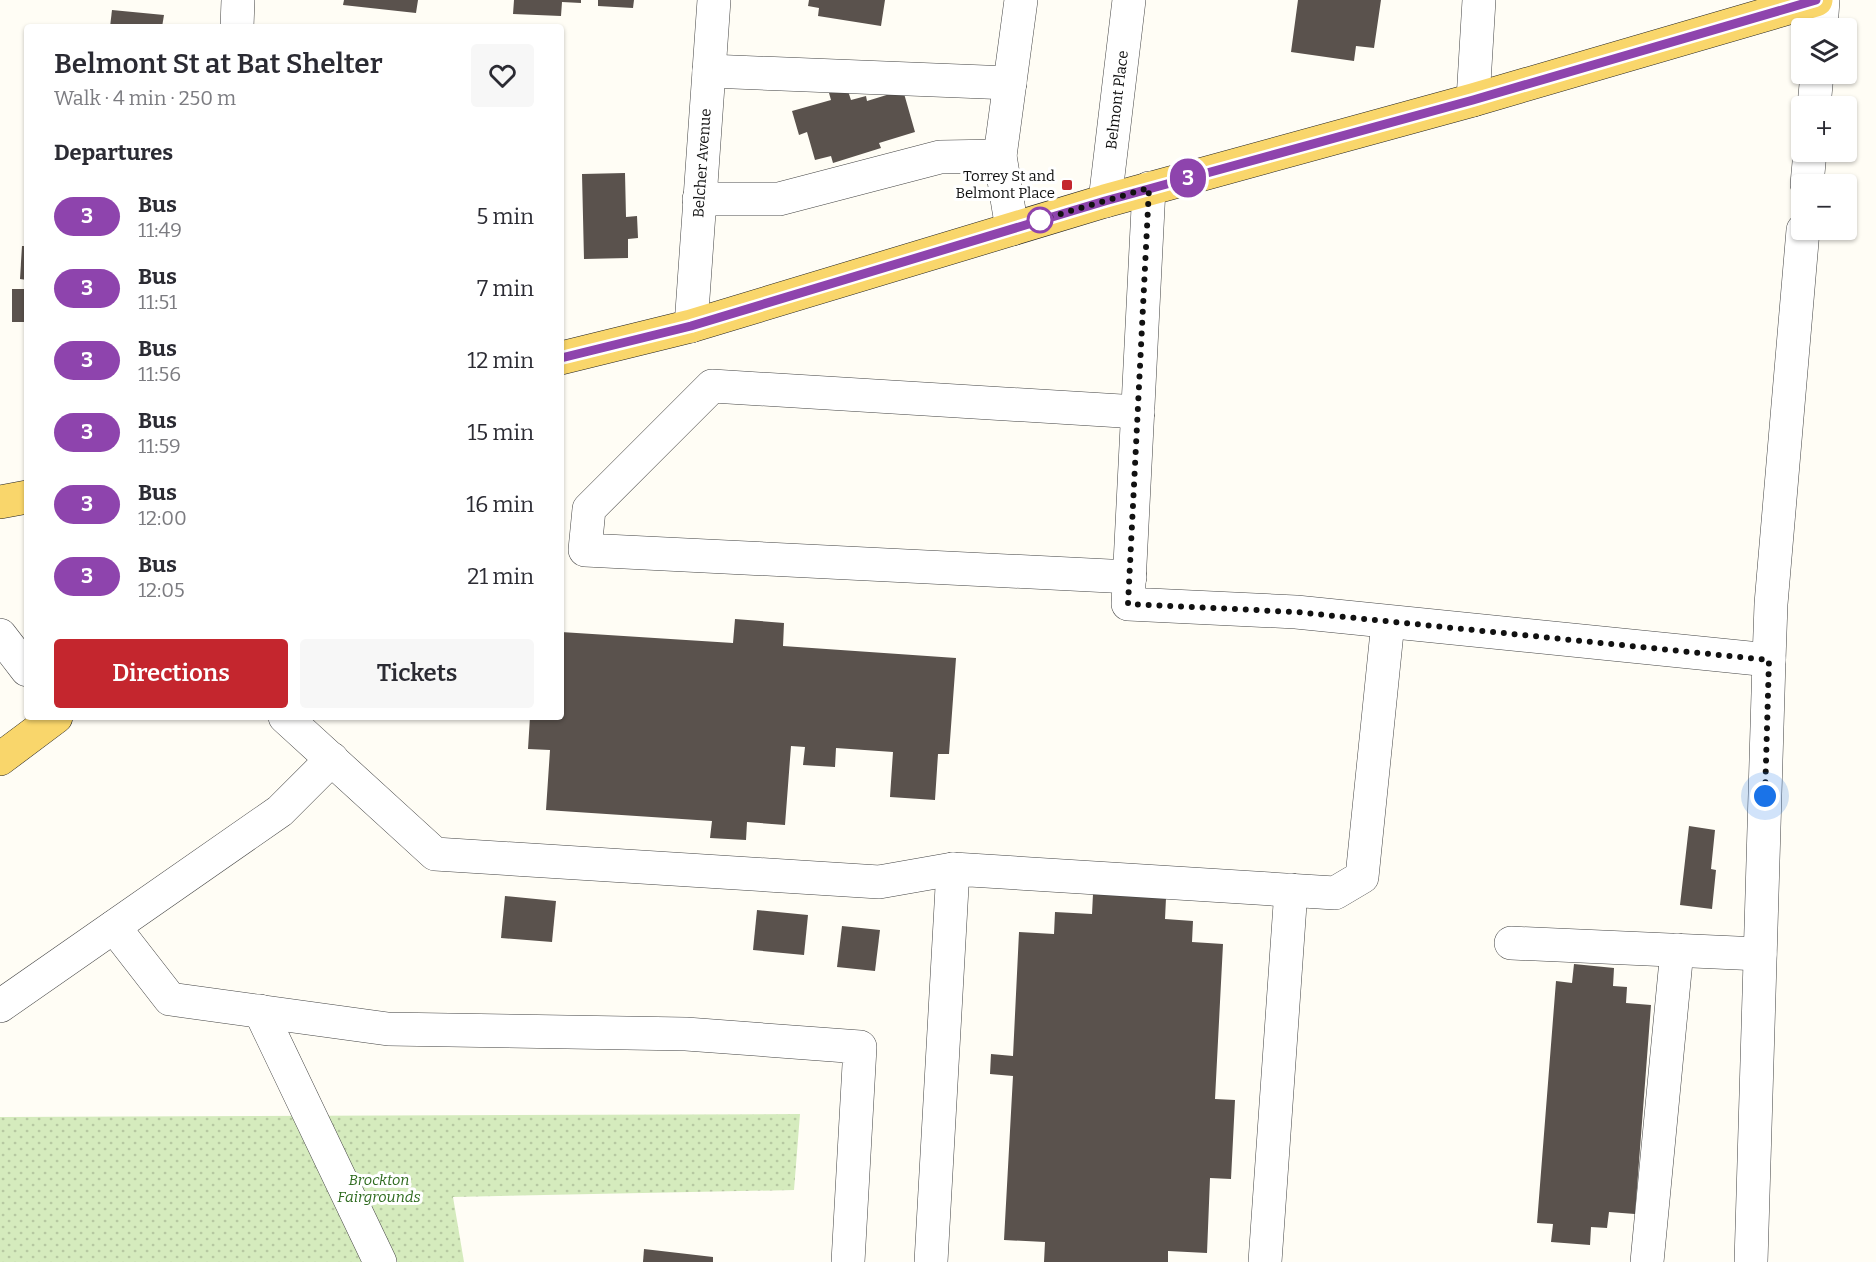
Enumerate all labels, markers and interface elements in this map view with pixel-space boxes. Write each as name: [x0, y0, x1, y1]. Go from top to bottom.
map controls: [1791, 18, 1857, 240]
button: layers: [1791, 18, 1857, 84]
button: heart: [471, 44, 534, 107]
text: Belmont St at Bat Shelter: [54, 47, 383, 80]
street label: Belmont Place: [1102, 49, 1132, 151]
text: Walk · 4 min · 250 m: [54, 86, 236, 110]
button: +: [1791, 96, 1857, 162]
street label: Belcher Avenue: [689, 108, 715, 218]
text: Departures: [54, 139, 173, 166]
line badge: 3: [1168, 158, 1208, 198]
text: 3: [1182, 165, 1194, 191]
place label: Torrey St and Belmont Place: [955, 167, 1055, 202]
button: −: [1791, 174, 1857, 240]
marker: Torrey St and Belmont Place: [1060, 178, 1074, 192]
text: Bus: [138, 191, 177, 218]
text: 3: [81, 203, 93, 229]
text: 5 min: [476, 203, 534, 230]
unlabelled marker: [1027, 207, 1053, 233]
text: 11:49: [138, 218, 182, 242]
text: Bus: [138, 263, 177, 290]
text: 3: [81, 275, 93, 301]
text: 7 min: [477, 275, 534, 302]
text: 11:51: [138, 290, 177, 314]
text: Bus: [138, 335, 177, 362]
text: 3: [81, 347, 93, 373]
text: 12 min: [467, 347, 534, 374]
text: 11:56: [138, 362, 181, 386]
text: Bus: [138, 407, 177, 434]
text: 3: [81, 419, 93, 445]
text: 15 min: [467, 419, 534, 446]
text: 11:59: [138, 434, 181, 458]
text: Bus: [138, 479, 177, 506]
text: 3: [81, 491, 93, 517]
text: 16 min: [466, 491, 534, 518]
text: 12:00: [138, 506, 187, 530]
text: Bus: [138, 551, 177, 578]
text: 3: [81, 563, 93, 589]
text: 21 min: [467, 563, 534, 590]
text: 12:05: [138, 578, 185, 602]
button: Directions: [54, 639, 288, 708]
button: Tickets: [300, 639, 534, 708]
your location: [1750, 781, 1780, 811]
park label: Brockton Fairgrounds: [337, 1171, 421, 1206]

